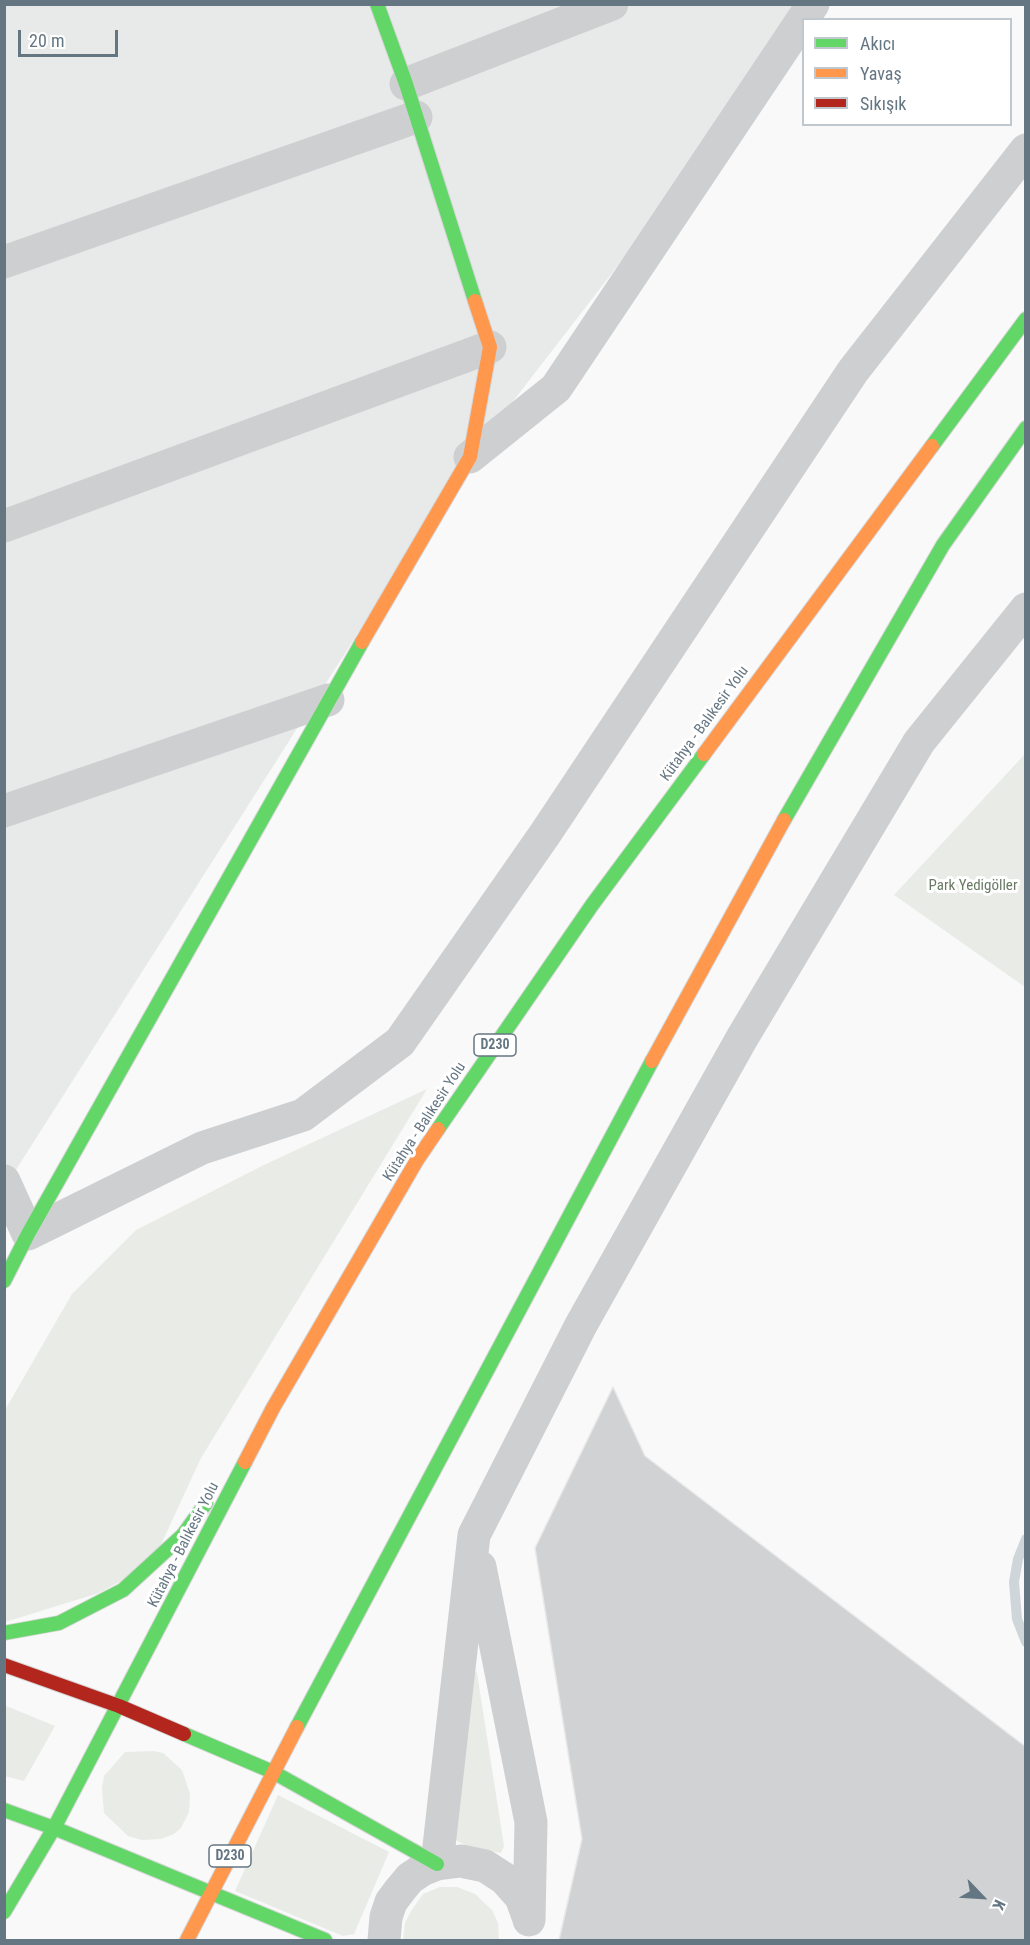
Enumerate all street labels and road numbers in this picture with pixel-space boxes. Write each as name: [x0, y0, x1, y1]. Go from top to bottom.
street label: Kütahya - Balıkesir Yolu: [657, 663, 753, 785]
road number: D230: [474, 1034, 516, 1056]
street label: Kütahya - Balıkesir Yolu: [380, 1059, 470, 1185]
street label: Kütahya - Balıkesir Yolu: [145, 1479, 223, 1611]
road number: D230: [209, 1845, 251, 1867]

